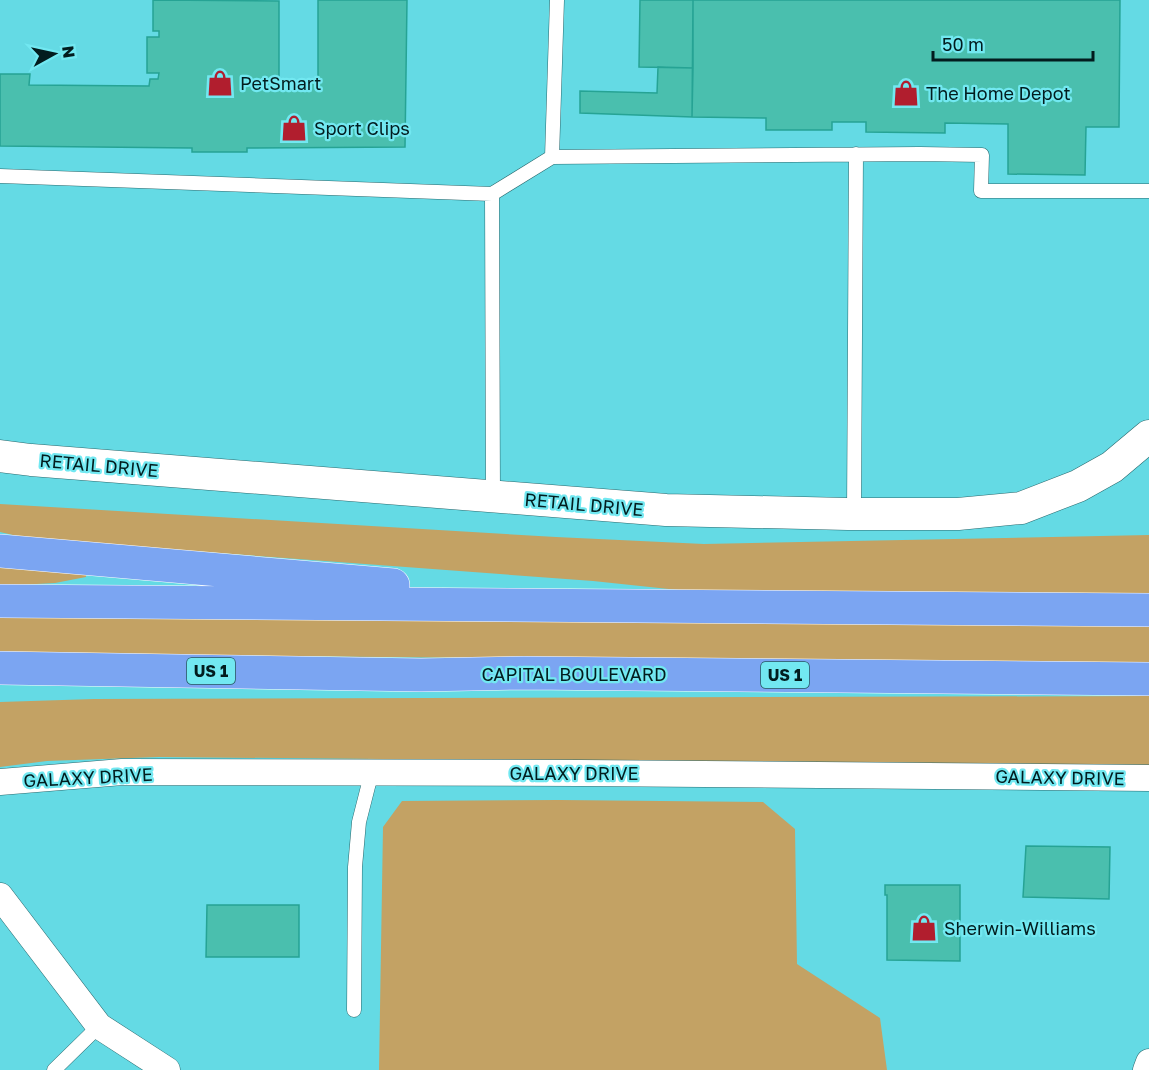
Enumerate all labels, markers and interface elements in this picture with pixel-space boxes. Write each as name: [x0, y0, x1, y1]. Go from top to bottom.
north arrow: [24, 24, 84, 84]
scale bar: [933, 24, 1094, 62]
text: 50 m: [942, 33, 984, 55]
text: N: [58, 44, 80, 59]
shop icon: PetSmart: [205, 68, 235, 98]
place label: PetSmart: [240, 72, 321, 94]
shop icon: The Home Depot: [891, 78, 921, 108]
place label: The Home Depot: [926, 82, 1071, 104]
shop icon: Sport Clips: [279, 113, 309, 143]
place label: Sport Clips: [314, 117, 410, 139]
street label: RETAIL DRIVE: [39, 449, 159, 481]
street label: RETAIL DRIVE: [524, 488, 644, 520]
road number: US 1: [187, 658, 235, 684]
road number: US 1: [761, 662, 809, 688]
street label: CAPITAL BOULEVARD: [481, 663, 667, 685]
street label: GALAXY DRIVE: [509, 762, 639, 784]
street label: GALAXY DRIVE: [23, 763, 153, 791]
street label: GALAXY DRIVE: [995, 765, 1125, 789]
shop icon: Sherwin-Williams: [909, 913, 939, 943]
place label: Sherwin-Williams: [944, 917, 1096, 939]

